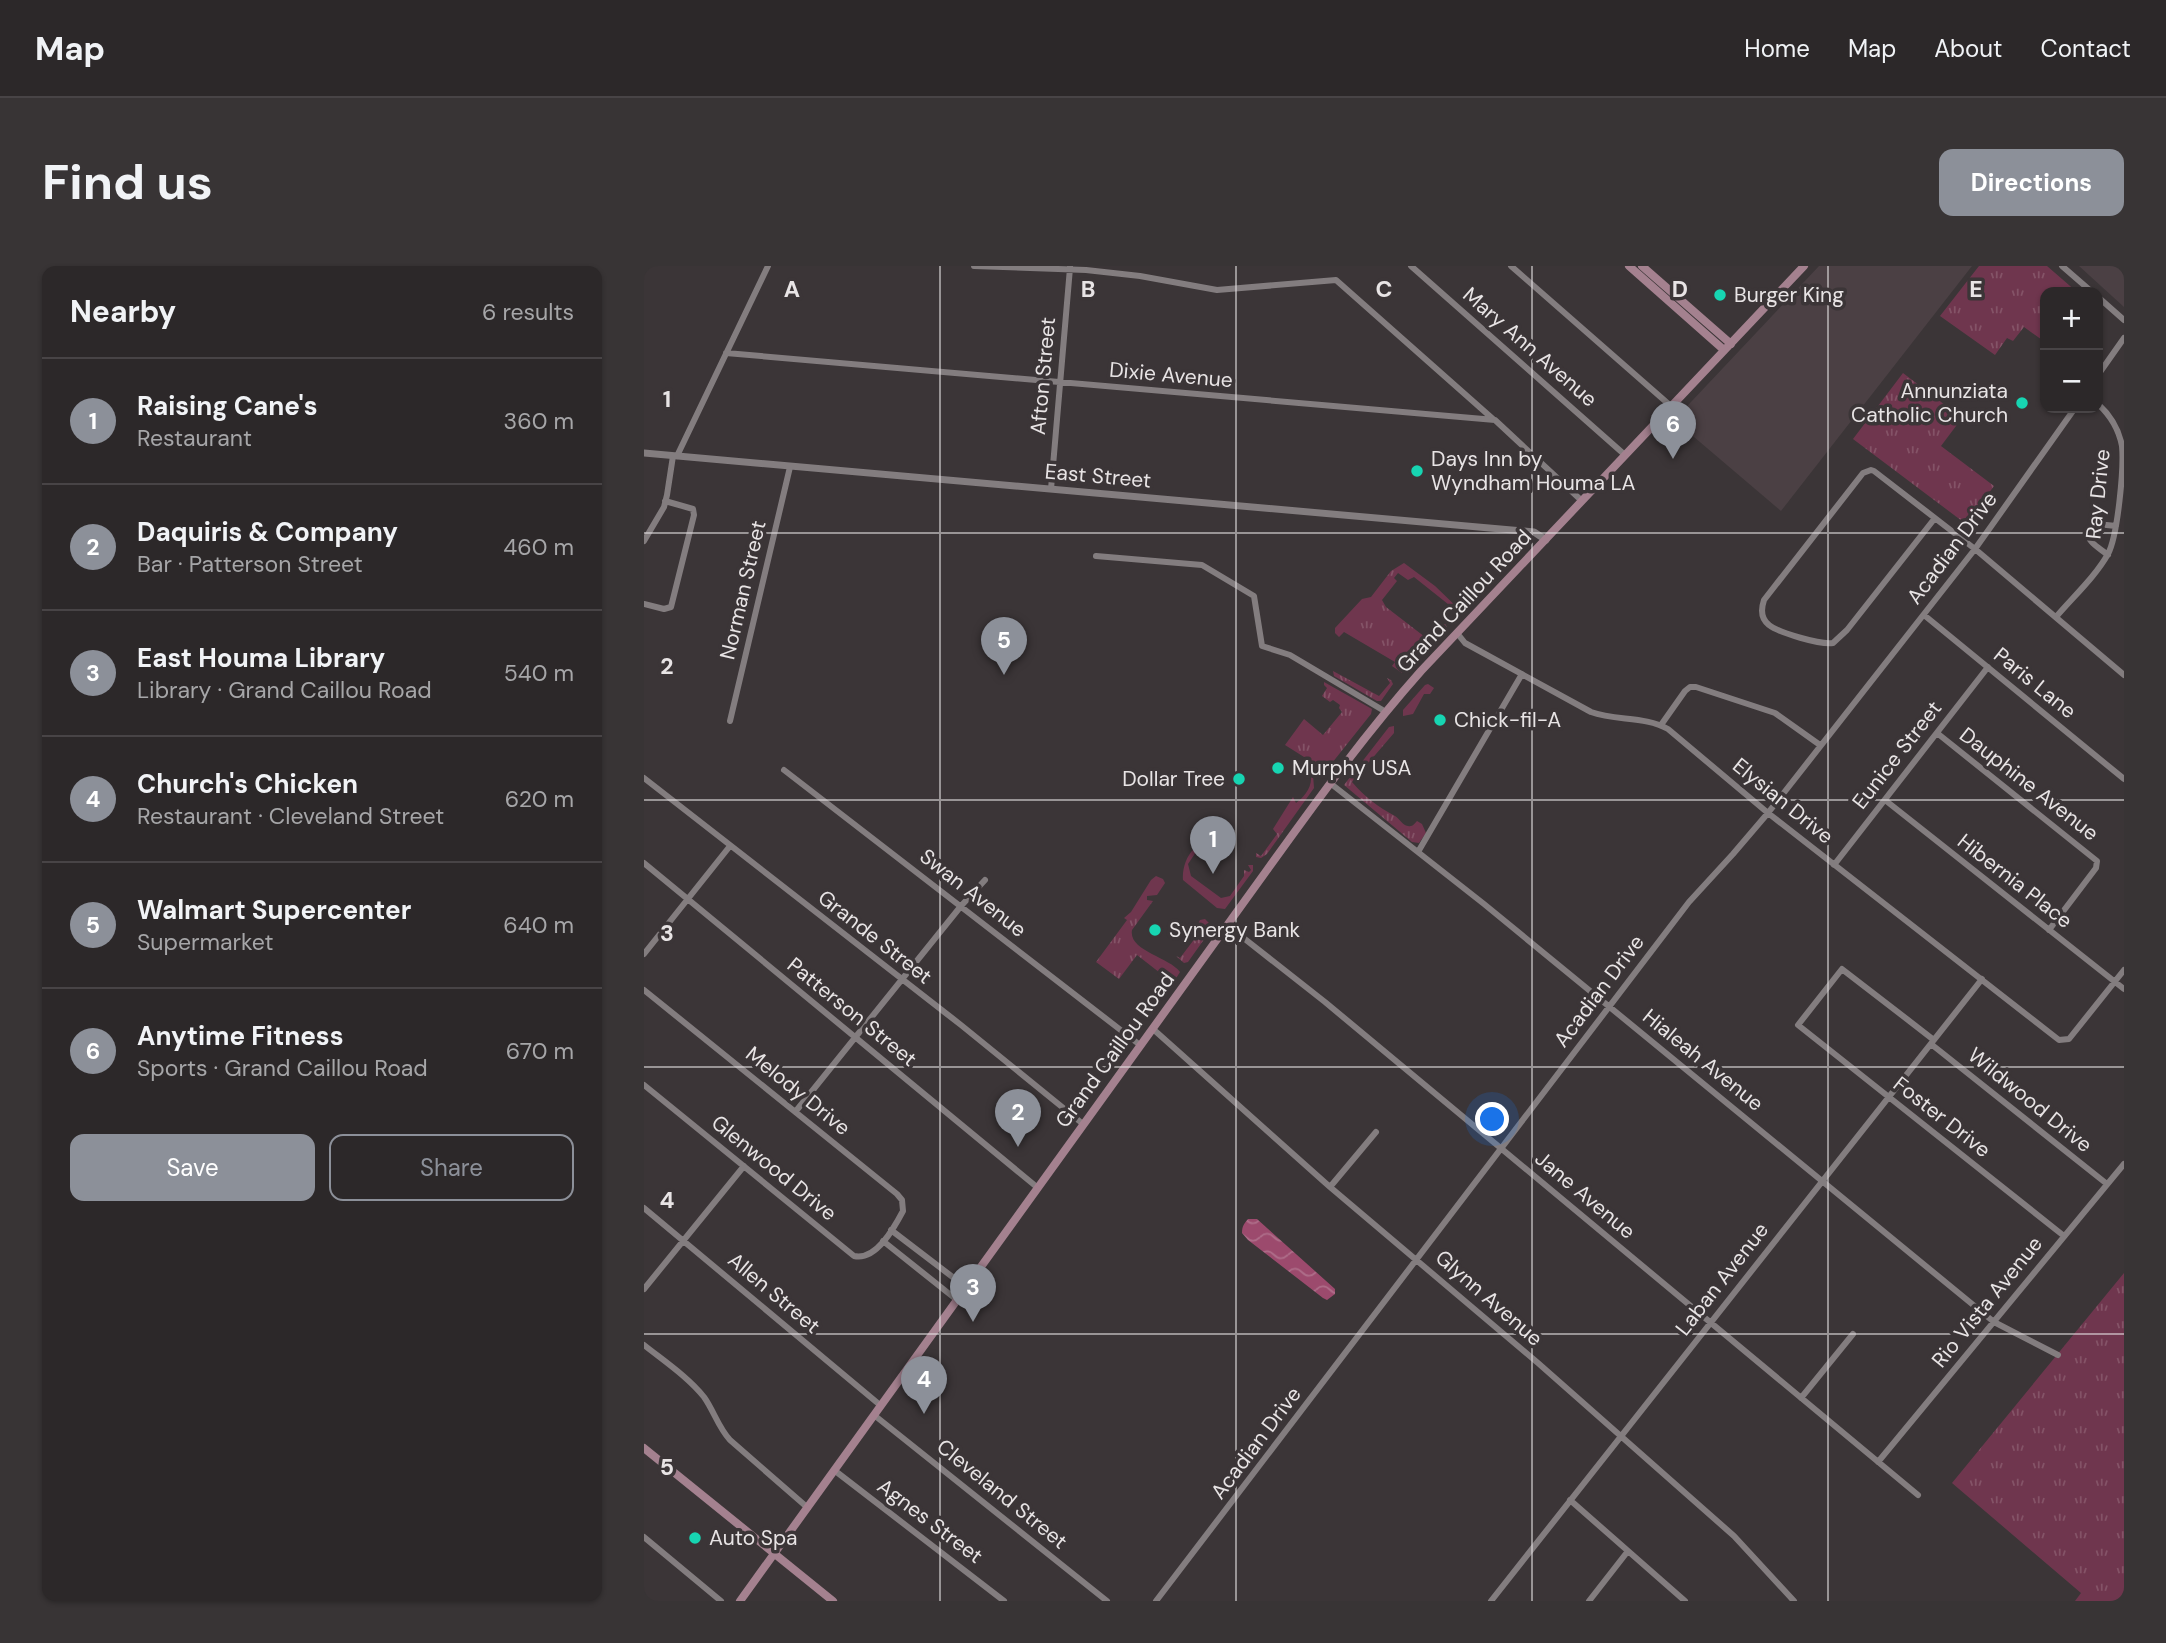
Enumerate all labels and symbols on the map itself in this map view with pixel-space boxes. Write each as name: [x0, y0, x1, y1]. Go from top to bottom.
text: A: [784, 274, 800, 304]
text: B: [1081, 274, 1095, 304]
text: C: [1376, 274, 1392, 304]
text: D: [1672, 274, 1688, 304]
text: E: [1969, 274, 1983, 304]
street label: Mary Ann Avenue: [1457, 281, 1603, 413]
place label: Burger King: [1734, 281, 1844, 309]
marker: Burger King: [1712, 287, 1728, 303]
street label: Afton Street: [1024, 316, 1062, 436]
street label: Dixie Avenue: [1108, 356, 1234, 394]
place label: Annunziata Catholic Church: [1851, 377, 2008, 429]
text: 1: [663, 384, 671, 414]
marker: Annunziata Catholic Church: [2014, 395, 2030, 411]
pin: 6: [1650, 401, 1696, 459]
place label: Days Inn by Wyndham Houma LA: [1431, 445, 1636, 497]
street label: Ray Drive: [2079, 448, 2117, 540]
street label: East Street: [1044, 457, 1152, 495]
marker: Days Inn by Wyndham Houma LA: [1409, 463, 1425, 479]
street label: Acadian Drive: [1901, 486, 2003, 610]
street label: Norman Street: [713, 518, 773, 662]
street label: Grand Caillou Road: [1390, 524, 1538, 678]
pin: 5: [981, 617, 1027, 675]
street label: Paris Lane: [1988, 641, 2082, 725]
text: 2: [660, 651, 674, 681]
street label: Eunice Street: [1846, 695, 1948, 815]
place label: Chick-fil-A: [1454, 706, 1561, 734]
marker: Chick-fil-A: [1432, 712, 1448, 728]
street label: Dauphine Avenue: [1954, 721, 2104, 847]
street label: Elysian Drive: [1727, 752, 1839, 850]
place label: Murphy USA: [1292, 754, 1412, 782]
marker: Murphy USA: [1270, 760, 1286, 776]
place label: Dollar Tree: [1122, 765, 1225, 793]
marker: Dollar Tree: [1231, 771, 1247, 787]
pin: 1: [1190, 816, 1236, 874]
street label: Hibernia Place: [1952, 827, 2078, 935]
street label: Swan Avenue: [914, 842, 1032, 944]
street label: Grande Street: [812, 884, 938, 990]
place label: Synergy Bank: [1169, 916, 1300, 944]
text: 3: [660, 918, 674, 948]
marker: Synergy Bank: [1147, 922, 1163, 938]
street label: Acadian Drive: [1548, 929, 1650, 1053]
street label: Patterson Street: [781, 951, 923, 1073]
street label: Grand Caillou Road: [1049, 967, 1181, 1133]
street label: Hialeah Avenue: [1637, 1003, 1769, 1117]
street label: Melody Drive: [740, 1040, 856, 1142]
street label: Wildwood Drive: [1962, 1041, 2098, 1159]
street label: Foster Drive: [1888, 1070, 1996, 1164]
pin: 2: [995, 1089, 1041, 1147]
your location: [1475, 1102, 1509, 1136]
street label: Glenwood Drive: [706, 1109, 843, 1227]
street label: Jane Avenue: [1529, 1145, 1641, 1245]
text: 4: [660, 1185, 675, 1215]
street label: Laban Avenue: [1669, 1217, 1775, 1341]
street label: Rio Vista Avenue: [1925, 1230, 2049, 1373]
street label: Glynn Avenue: [1429, 1244, 1549, 1352]
street label: Allen Street: [722, 1246, 826, 1340]
pin: 3: [950, 1264, 996, 1322]
pin: 4: [901, 1356, 947, 1414]
street label: Acadian Drive: [1205, 1381, 1307, 1505]
street label: Cleveland Street: [931, 1433, 1073, 1555]
text: 5: [660, 1452, 674, 1482]
street label: Agnes Street: [872, 1472, 988, 1570]
place label: Auto Spa: [709, 1524, 797, 1552]
marker: Auto Spa: [687, 1530, 703, 1546]

